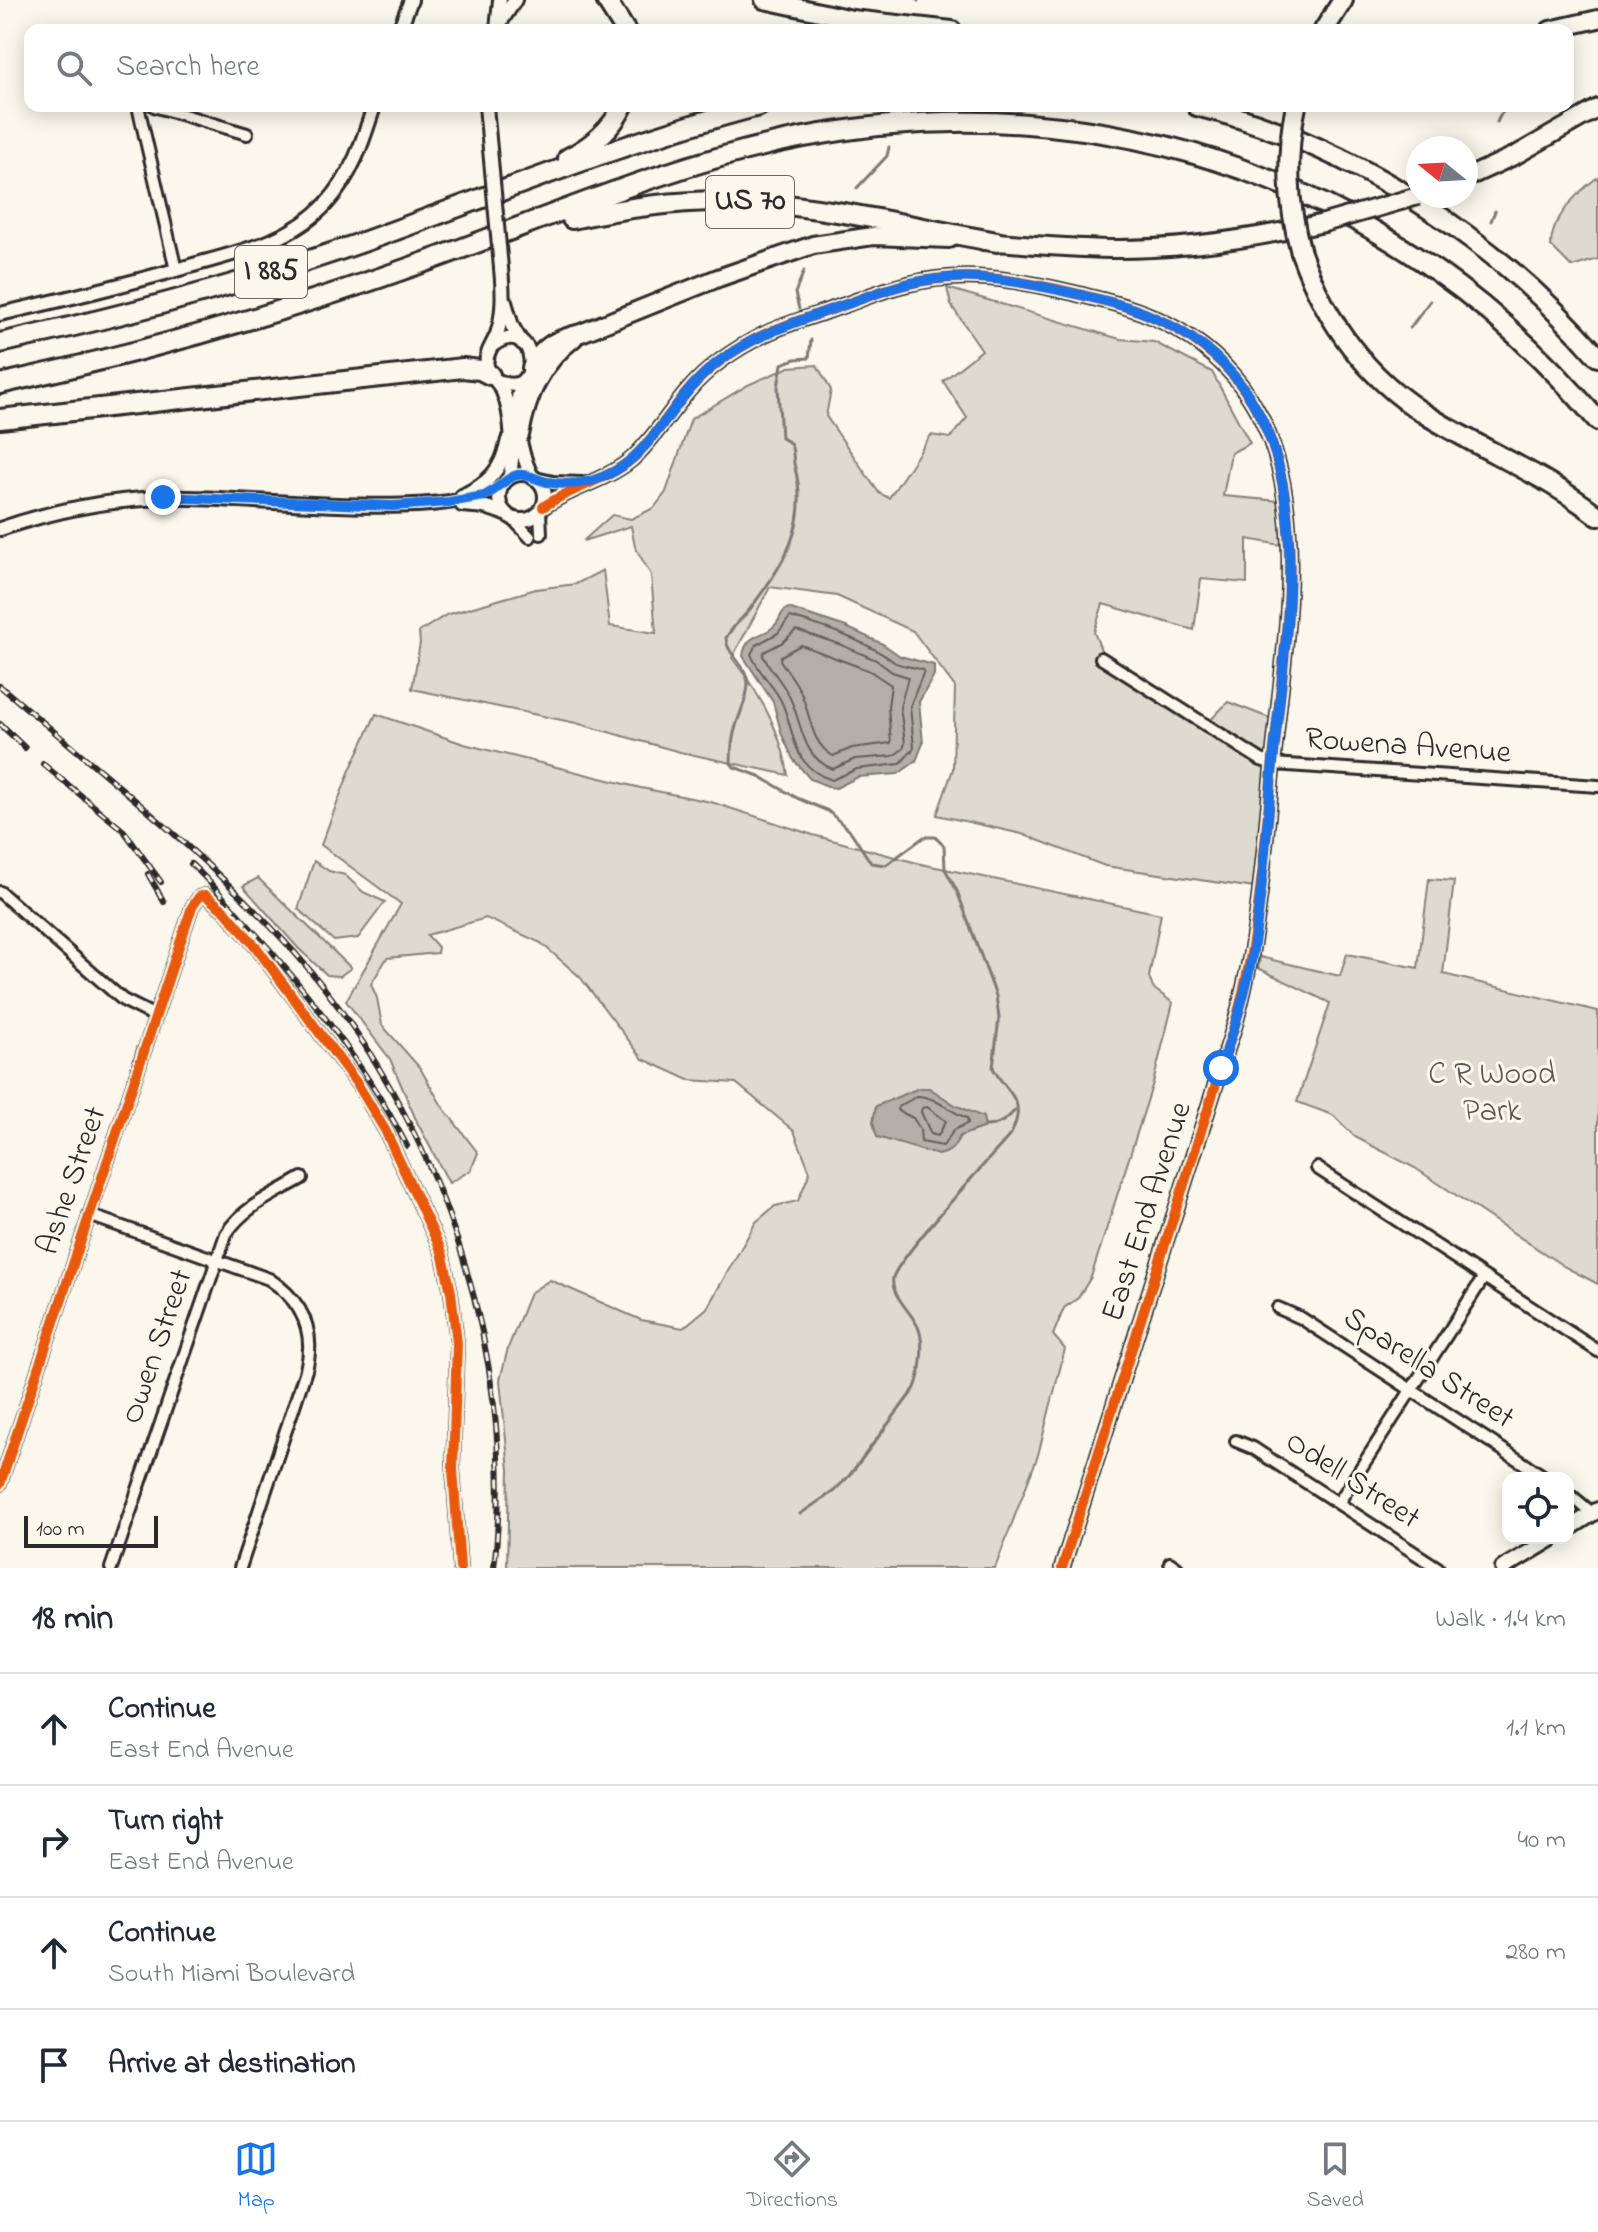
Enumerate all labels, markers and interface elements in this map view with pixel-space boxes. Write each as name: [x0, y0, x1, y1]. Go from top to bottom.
search box: [24, 24, 1574, 112]
icon: search: [52, 46, 96, 90]
text: Search here: [116, 46, 260, 90]
north arrow: [1406, 136, 1478, 208]
road number: US 70: [706, 176, 794, 228]
road number: I 885: [235, 246, 307, 298]
route end: [145, 479, 181, 515]
street label: Rowena Avenue: [1303, 716, 1513, 778]
route start: [1203, 1050, 1239, 1086]
park label: C R Wood Park: [1428, 1052, 1556, 1136]
street label: East End Avenue: [1090, 1095, 1206, 1328]
street label: Ashe Street: [26, 1100, 120, 1262]
street label: Owen Street: [110, 1263, 206, 1431]
street label: Sparella Street: [1333, 1296, 1523, 1442]
street label: Odell Street: [1275, 1420, 1429, 1542]
map controls: [1502, 1472, 1574, 1544]
button: locate: [1502, 1472, 1574, 1544]
scale bar: [24, 1512, 158, 1548]
text: 100 m: [36, 1514, 85, 1546]
text: 18 min: [32, 1595, 113, 1645]
text: Walk · 1.4 km: [1435, 1601, 1566, 1639]
text: Continue: [108, 1688, 216, 1732]
icon: ahead: [32, 1707, 76, 1751]
text: 1.1 km: [1506, 1710, 1566, 1748]
text: East End Avenue: [108, 1732, 294, 1770]
text: Turn right: [108, 1800, 223, 1844]
icon: right: [32, 1819, 76, 1863]
text: 40 m: [1517, 1822, 1566, 1860]
text: East End Avenue: [108, 1844, 294, 1882]
text: Continue: [108, 1912, 216, 1956]
icon: ahead: [32, 1931, 76, 1975]
text: 280 m: [1505, 1934, 1566, 1972]
text: South Miami Boulevard: [108, 1956, 355, 1994]
icon: arrive: [32, 2043, 76, 2087]
text: Arrive at destination: [108, 2043, 356, 2087]
tab: Map: [234, 2137, 278, 2217]
tab: Directions: [747, 2137, 838, 2217]
tab: Saved: [1306, 2137, 1364, 2217]

